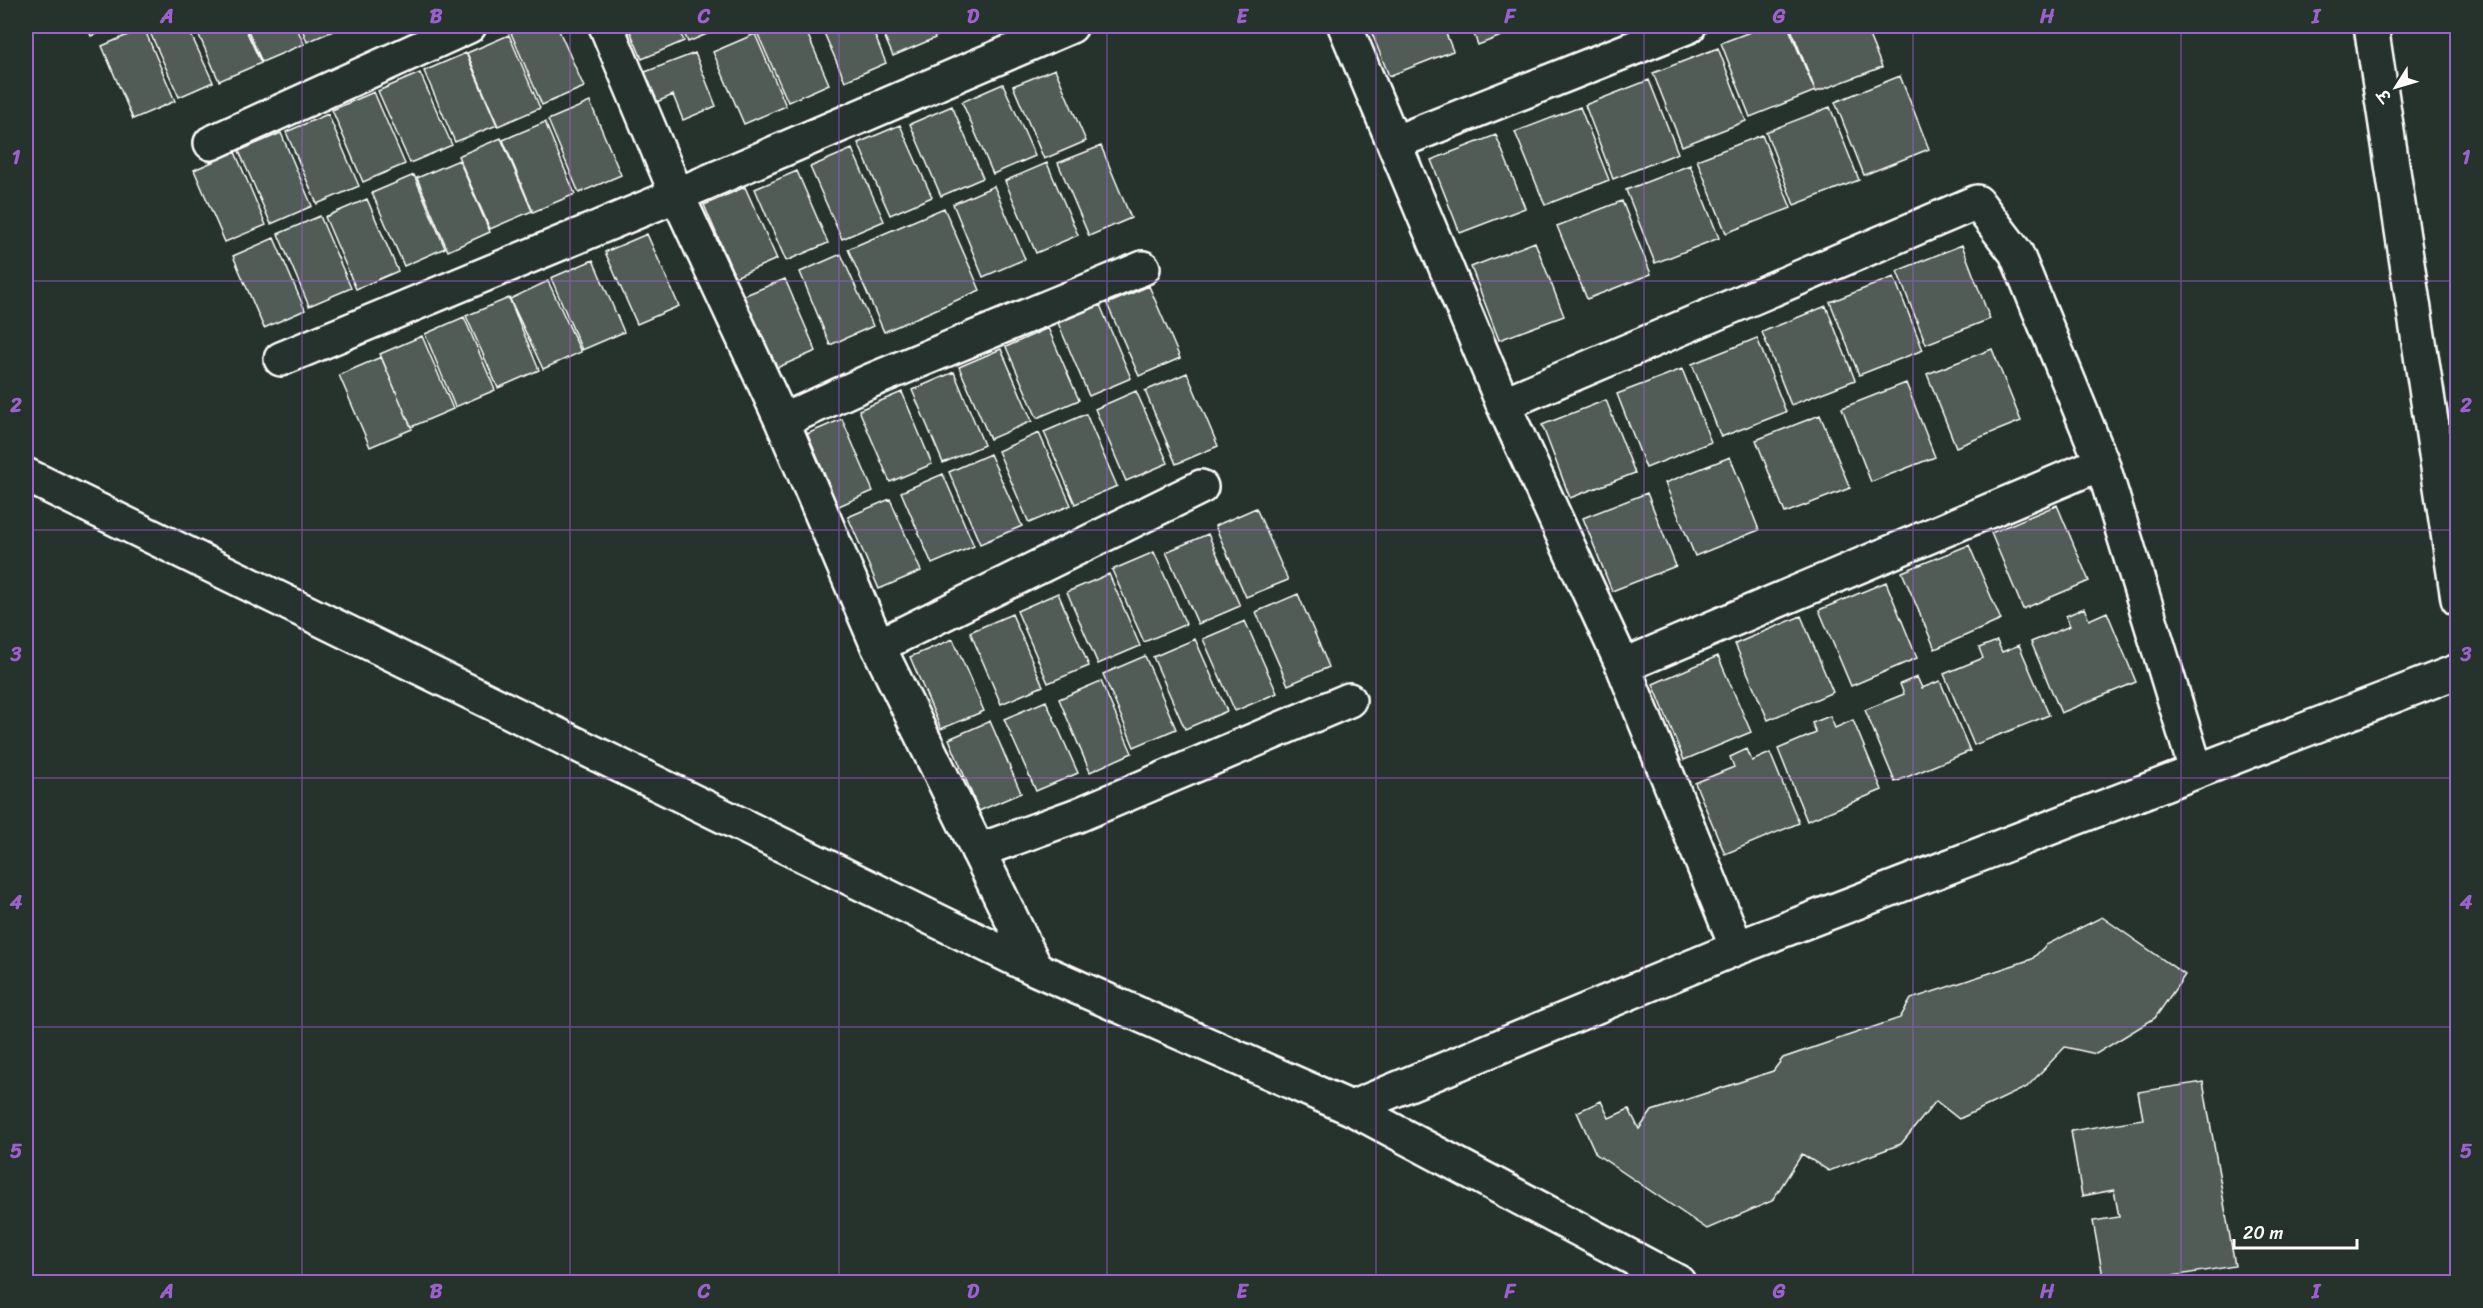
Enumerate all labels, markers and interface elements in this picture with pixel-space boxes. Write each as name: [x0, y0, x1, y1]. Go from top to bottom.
text: A: [159, 0, 174, 34]
text: B: [430, 0, 443, 34]
text: C: [697, 0, 711, 34]
text: D: [967, 0, 980, 34]
text: E: [1236, 0, 1249, 34]
text: F: [1504, 0, 1517, 34]
text: G: [1772, 0, 1786, 34]
text: H: [2039, 0, 2055, 34]
text: I: [2311, 0, 2322, 34]
north arrow: [2366, 57, 2426, 117]
text: उ: [2369, 82, 2400, 110]
text: 1: [12, 140, 21, 175]
text: 1: [2462, 140, 2471, 175]
text: 2: [9, 388, 22, 423]
text: 2: [2459, 388, 2472, 423]
text: 3: [10, 637, 22, 672]
text: 3: [2460, 637, 2472, 672]
text: 4: [9, 885, 23, 920]
text: 4: [2459, 885, 2473, 920]
text: 5: [10, 1134, 22, 1169]
text: 5: [2460, 1134, 2472, 1169]
scale bar: [2234, 1212, 2357, 1250]
text: 20 m: [2243, 1217, 2283, 1249]
text: A: [159, 1274, 174, 1308]
text: B: [430, 1274, 443, 1308]
text: C: [697, 1274, 711, 1308]
text: D: [967, 1274, 980, 1308]
text: E: [1236, 1274, 1249, 1308]
text: F: [1504, 1274, 1517, 1308]
text: G: [1772, 1274, 1786, 1308]
text: H: [2039, 1274, 2055, 1308]
text: I: [2311, 1274, 2322, 1308]

